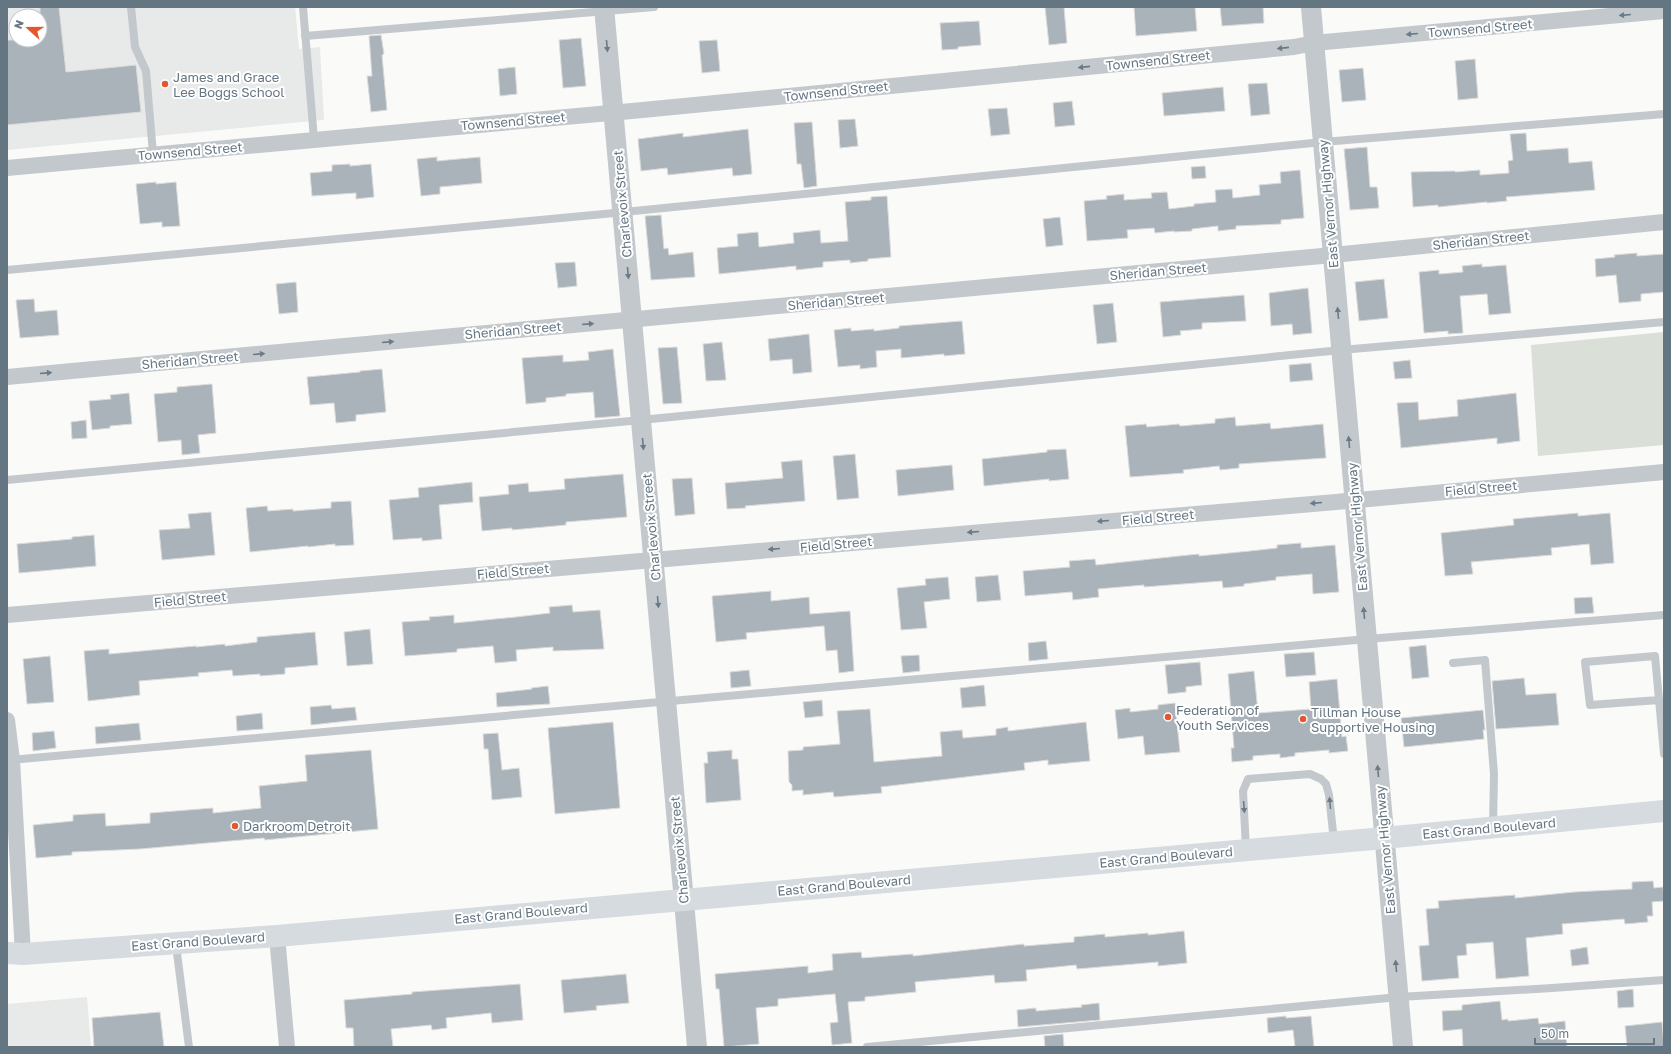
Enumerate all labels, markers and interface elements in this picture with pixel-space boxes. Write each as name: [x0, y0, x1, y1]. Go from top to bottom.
north arrow: [8, 8, 48, 48]
one-way arrow: [1619, 11, 1631, 18]
street label: Townsend Street: [1427, 15, 1533, 41]
text: N: [11, 18, 26, 30]
one-way arrow: [1406, 31, 1418, 37]
one-way arrow: [604, 40, 611, 52]
one-way arrow: [1277, 45, 1289, 51]
street label: Townsend Street: [1105, 47, 1211, 73]
one-way arrow: [1078, 64, 1090, 70]
place label: James and Grace Lee Boggs School: [173, 69, 284, 100]
street label: Townsend Street: [783, 78, 889, 104]
marker: James and Grace Lee Boggs School: [160, 79, 170, 89]
street label: Townsend Street: [460, 108, 566, 134]
street label: Townsend Street: [137, 138, 243, 164]
street label: East Vernor Highway: [1314, 138, 1342, 269]
street label: Charlevoix Street: [609, 150, 635, 258]
street label: Sheridan Street: [1432, 227, 1530, 253]
street label: Sheridan Street: [1109, 259, 1207, 283]
one-way arrow: [625, 267, 631, 279]
street label: Sheridan Street: [787, 289, 885, 313]
one-way arrow: [1335, 307, 1341, 319]
street label: Sheridan Street: [464, 318, 562, 342]
one-way arrow: [582, 320, 594, 327]
one-way arrow: [382, 339, 394, 345]
street label: Sheridan Street: [141, 348, 239, 372]
one-way arrow: [253, 350, 265, 357]
one-way arrow: [40, 370, 52, 377]
one-way arrow: [1346, 436, 1353, 448]
one-way arrow: [640, 438, 647, 450]
street label: East Vernor Highway: [1343, 461, 1371, 592]
street label: Charlevoix Street: [638, 473, 664, 581]
street label: Field Street: [1444, 477, 1518, 499]
one-way arrow: [1310, 500, 1322, 507]
street label: Field Street: [1121, 506, 1195, 528]
one-way arrow: [1097, 518, 1109, 525]
one-way arrow: [967, 529, 979, 536]
street label: Field Street: [799, 533, 873, 555]
one-way arrow: [768, 546, 780, 553]
street label: Field Street: [476, 560, 550, 582]
street label: Field Street: [153, 588, 227, 610]
one-way arrow: [654, 596, 661, 608]
one-way arrow: [1361, 607, 1368, 619]
place label: Federation of Youth Services: [1176, 702, 1269, 733]
place label: Tillman House Supportive Housing: [1311, 704, 1435, 735]
marker: Federation of Youth Services: [1163, 712, 1173, 722]
marker: Tillman House Supportive Housing: [1298, 714, 1308, 724]
one-way arrow: [1375, 765, 1381, 777]
street label: East Vernor Highway: [1371, 784, 1399, 915]
street label: Charlevoix Street: [666, 796, 692, 904]
one-way arrow: [1327, 797, 1333, 809]
one-way arrow: [1240, 801, 1247, 813]
street label: East Grand Boulevard: [1422, 814, 1556, 842]
place label: Darkroom Detroit: [243, 818, 350, 834]
marker: Darkroom Detroit: [230, 821, 240, 831]
street label: East Grand Boulevard: [1099, 843, 1233, 871]
street label: East Grand Boulevard: [777, 871, 911, 899]
street label: East Grand Boulevard: [454, 899, 588, 927]
street label: East Grand Boulevard: [131, 928, 265, 954]
one-way arrow: [1393, 960, 1400, 972]
scale bar: [1535, 1020, 1654, 1046]
text: 50 m: [1541, 1026, 1569, 1041]

